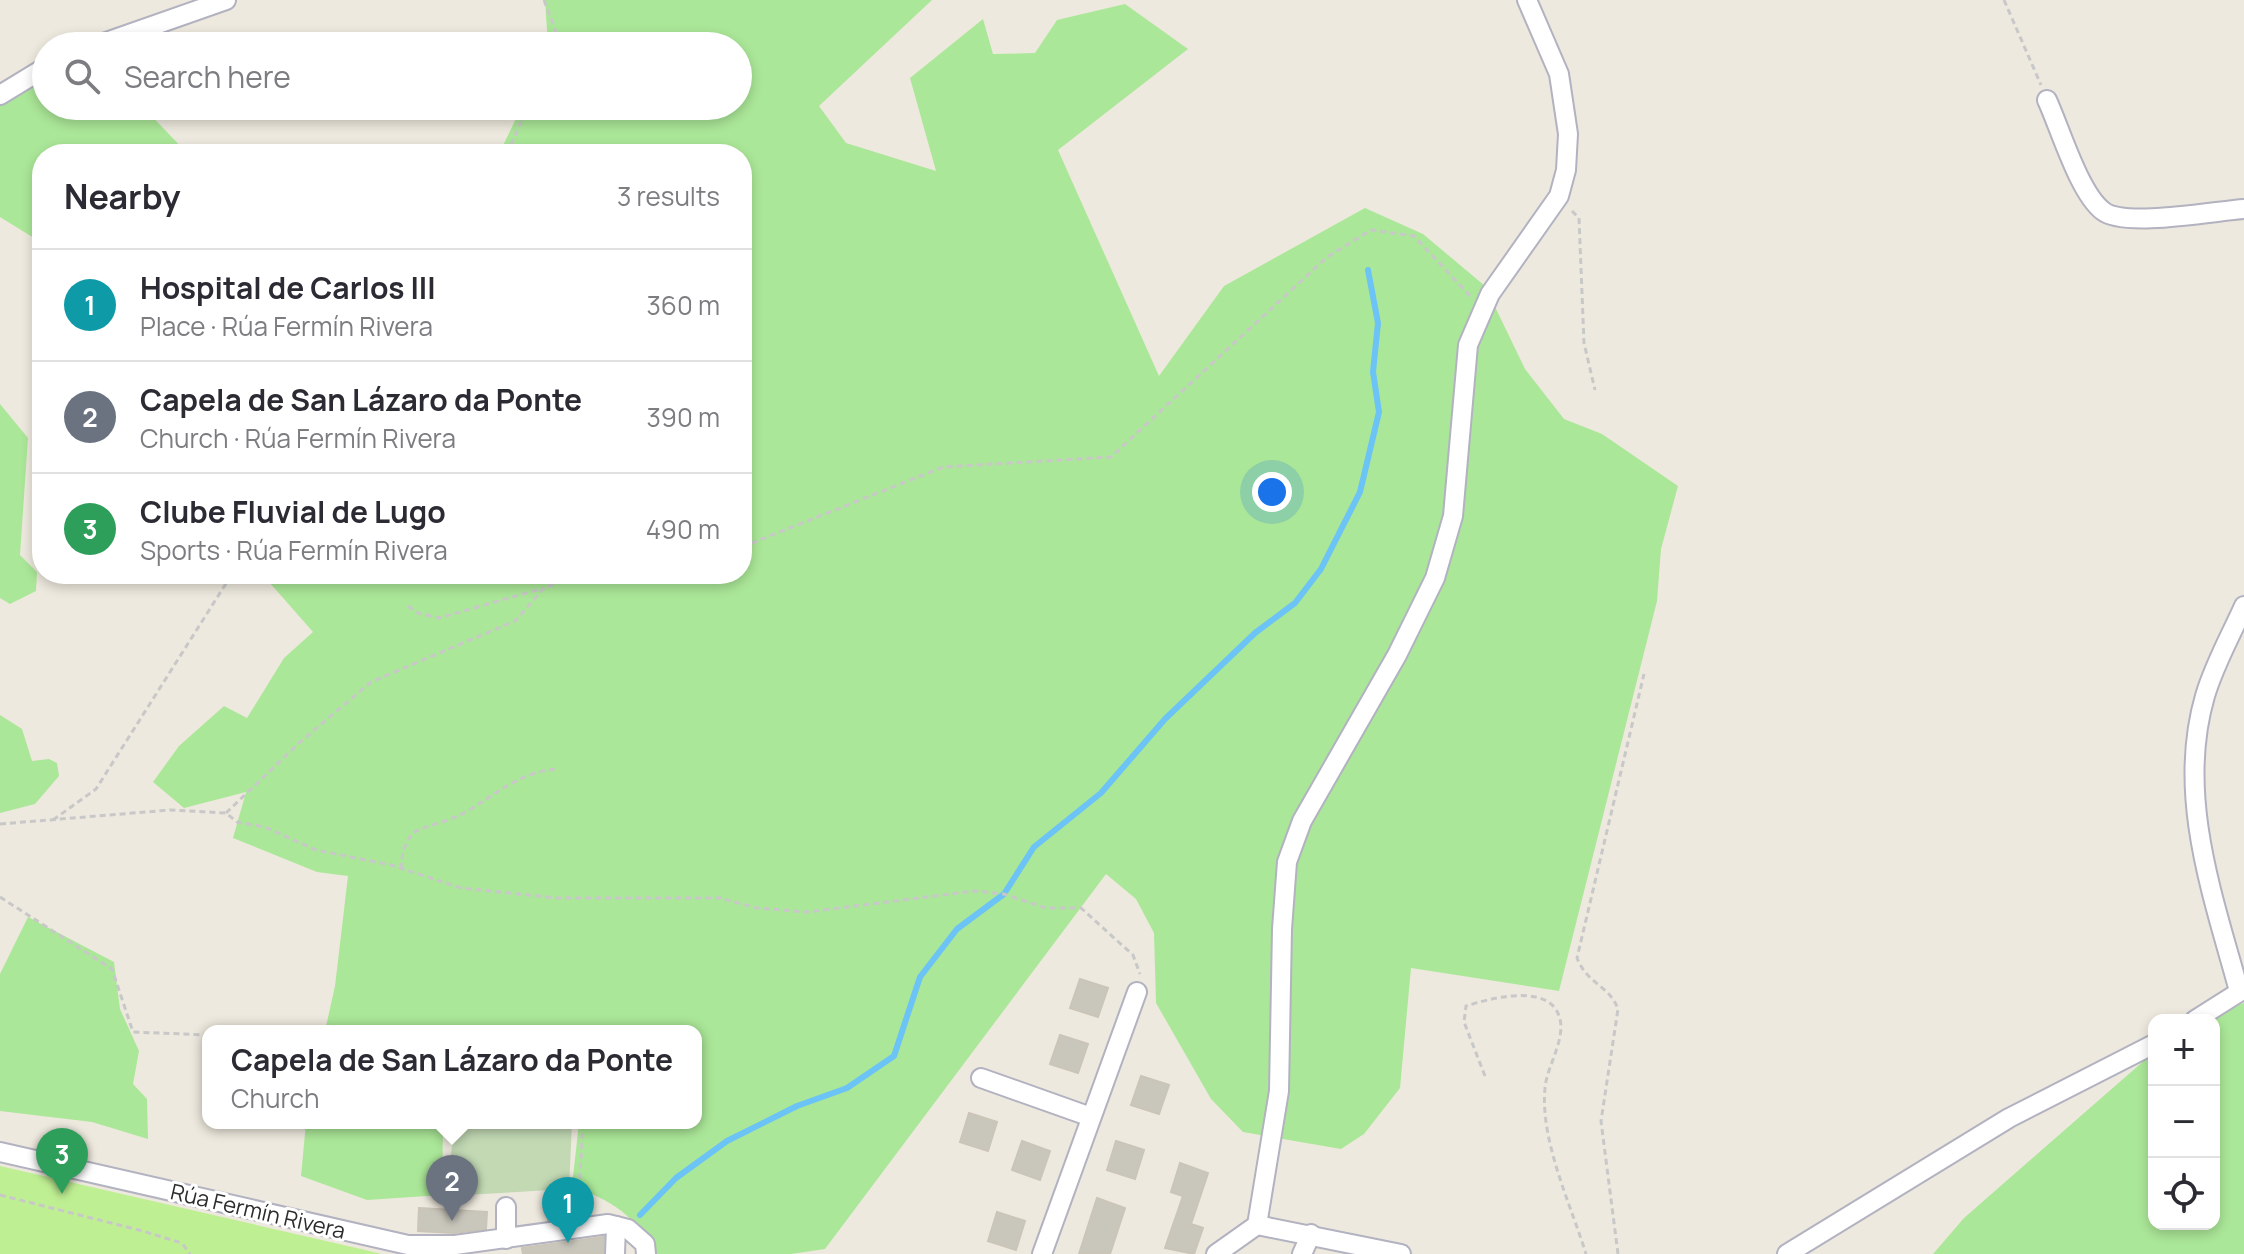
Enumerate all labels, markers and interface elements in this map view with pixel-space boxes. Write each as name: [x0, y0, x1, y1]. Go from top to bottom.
search box: [32, 32, 752, 120]
icon: search: [60, 54, 104, 98]
text: Search here: [124, 56, 291, 97]
text: Nearby: [64, 173, 180, 219]
text: 3 results: [617, 178, 720, 214]
text: Hospital de Carlos III: [140, 267, 436, 308]
text: 1: [84, 287, 96, 323]
text: 360 m: [646, 287, 720, 323]
text: Place · Rúa Fermín Rivera: [140, 308, 433, 344]
text: Capela de San Lázaro da Ponte: [140, 379, 582, 420]
text: 2: [82, 399, 98, 435]
text: 390 m: [646, 399, 720, 435]
text: Church · Rúa Fermín Rivera: [140, 420, 456, 456]
your location: [1252, 472, 1292, 512]
text: Clube Fluvial de Lugo: [140, 491, 446, 532]
text: 3: [82, 511, 98, 547]
text: 490 m: [646, 511, 720, 547]
text: Sports · Rúa Fermín Rivera: [140, 532, 448, 568]
map controls: [2148, 1014, 2220, 1230]
button: +: [2148, 1014, 2220, 1086]
popup: [202, 1025, 702, 1129]
text: Capela de San Lázaro da Ponte: [231, 1039, 673, 1080]
text: Church: [231, 1080, 319, 1116]
button: −: [2148, 1086, 2220, 1158]
pin: 3: [36, 1128, 88, 1194]
pin: 2: [426, 1155, 478, 1221]
button: locate: [2148, 1158, 2220, 1230]
street label: Rúa Fermín Rivera: [168, 1176, 348, 1246]
pin: 1: [542, 1177, 594, 1243]

